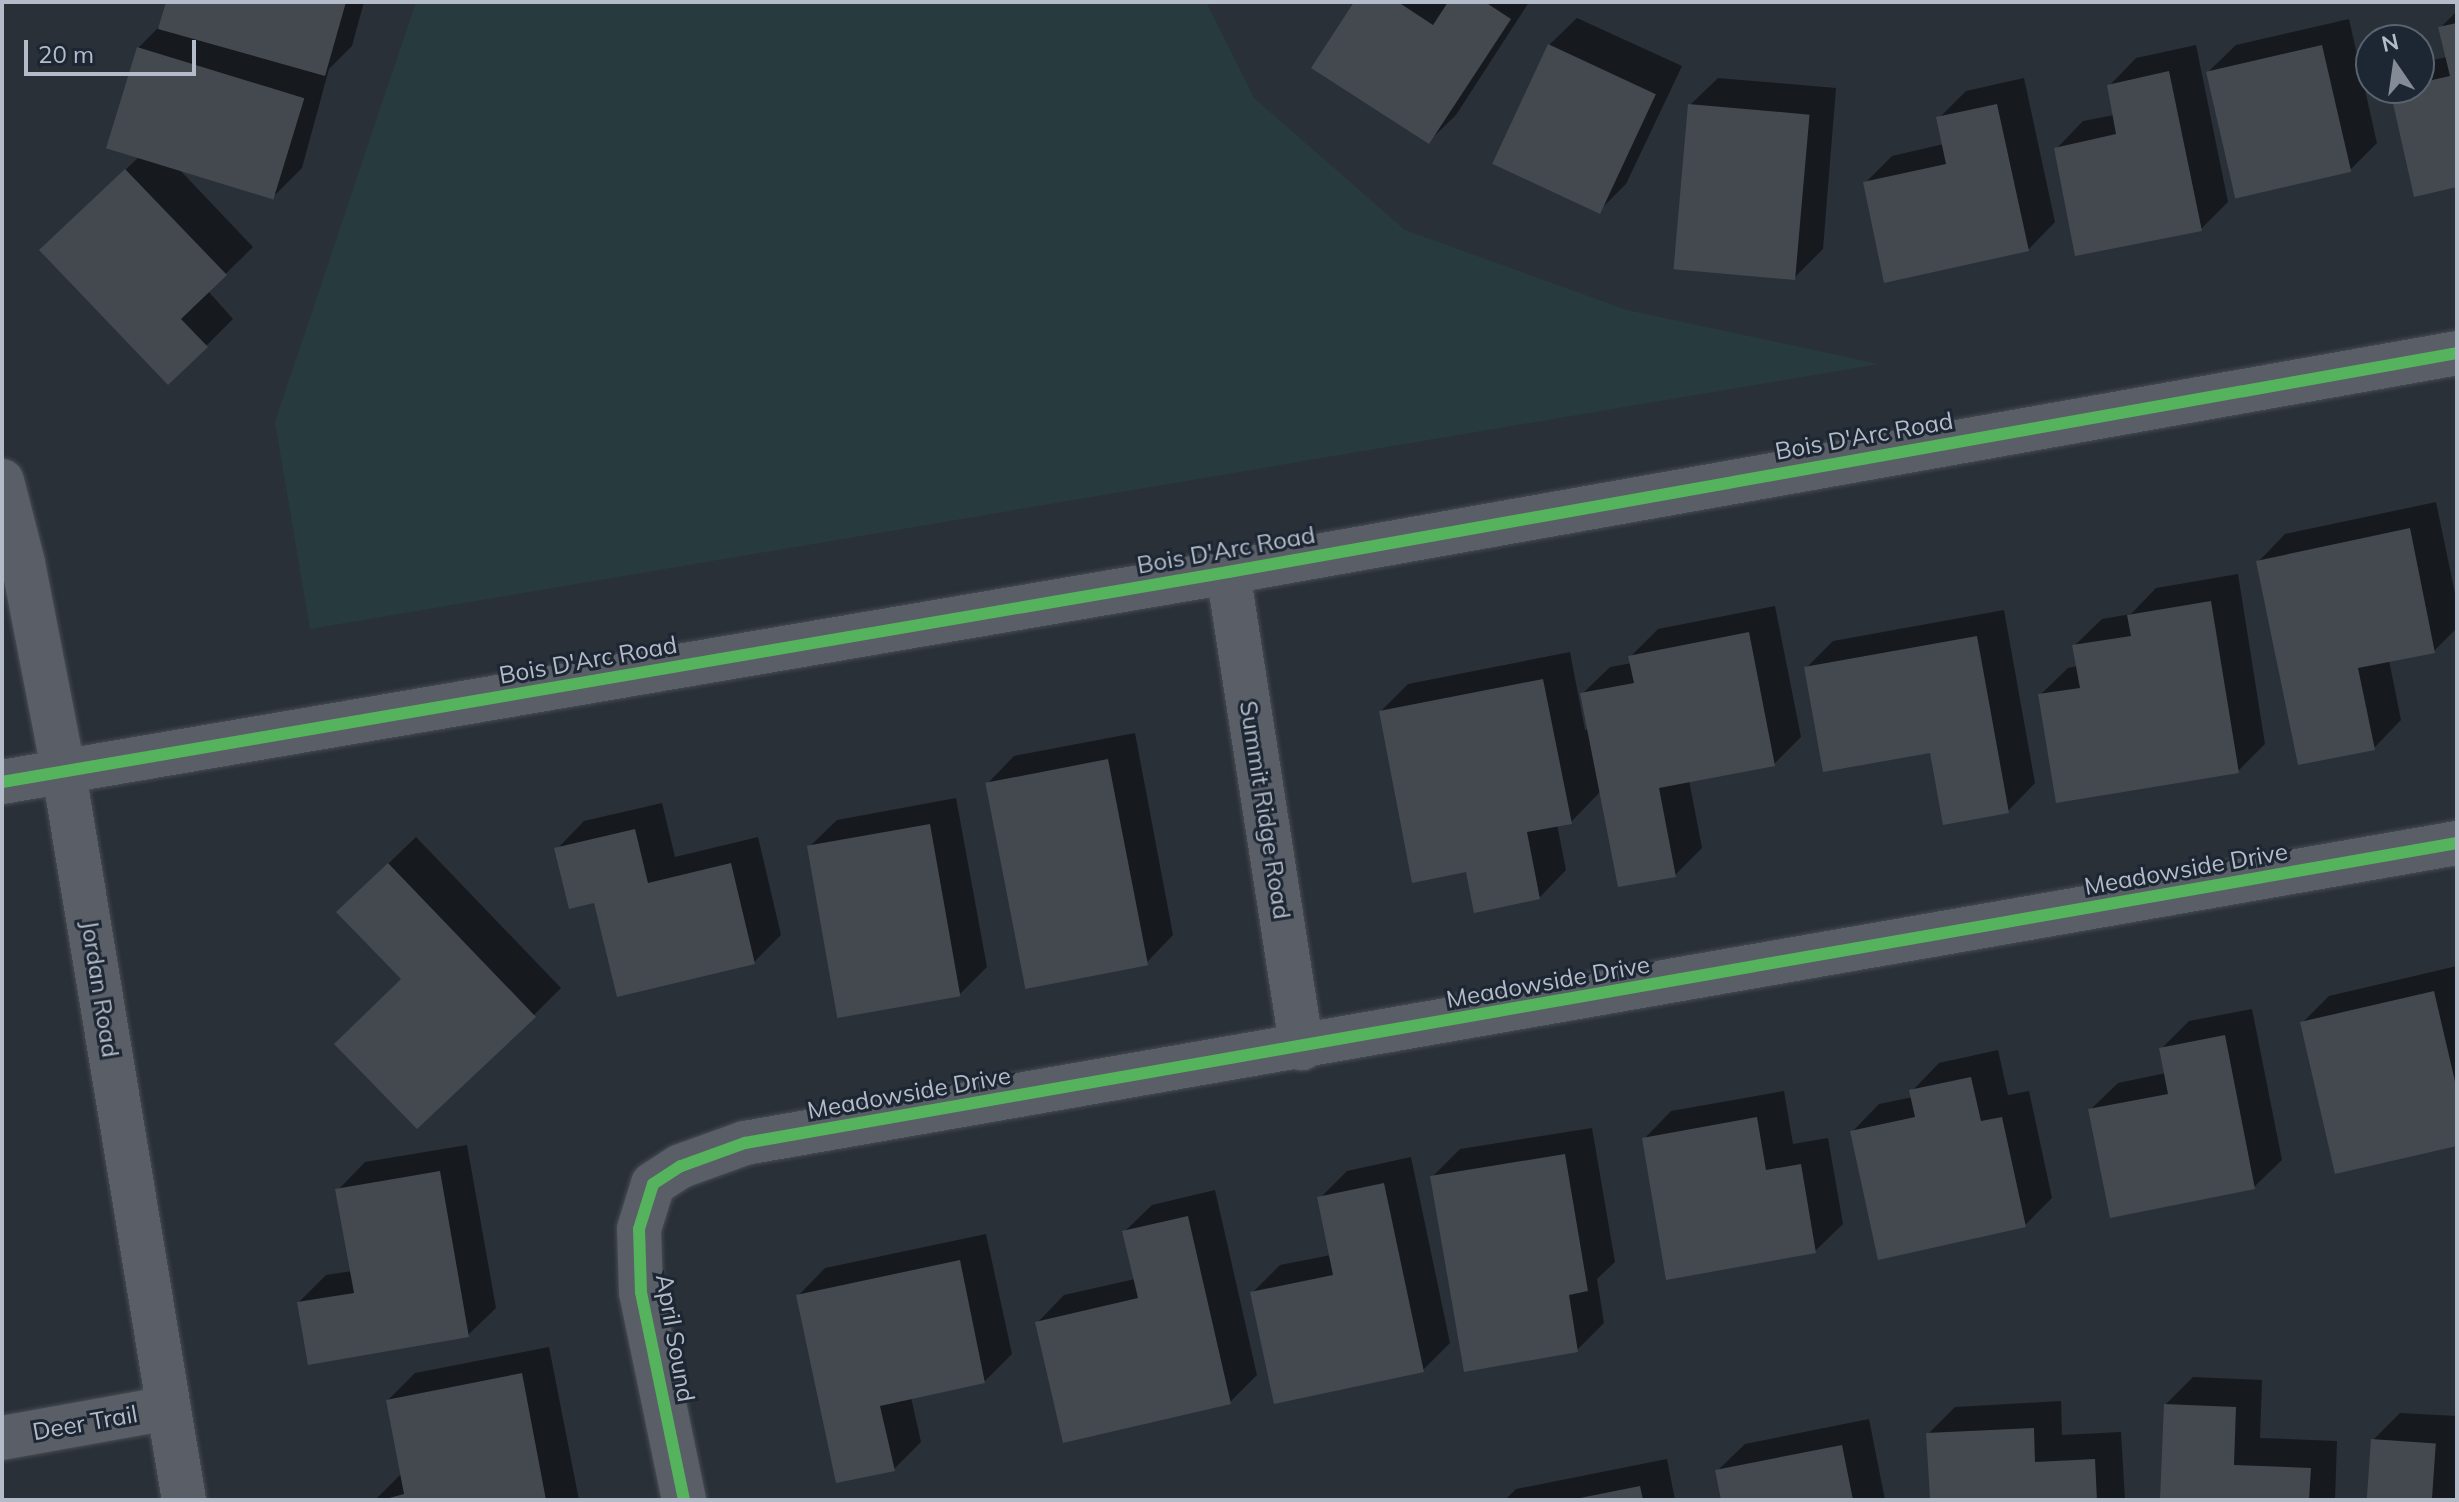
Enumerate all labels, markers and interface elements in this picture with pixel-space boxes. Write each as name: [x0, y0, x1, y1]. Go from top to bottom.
scale bar: [28, 24, 200, 74]
north arrow: [2355, 24, 2435, 104]
text: N: [2379, 27, 2401, 58]
text: 20 m: [38, 39, 94, 69]
street label: Bois D'Arc Road: [1773, 406, 1955, 466]
street label: Bois D'Arc Road: [1135, 520, 1317, 580]
street label: Bois D'Arc Road: [497, 630, 679, 690]
street label: Summit Ridge Road: [1234, 699, 1296, 921]
street label: Meadowside Drive: [2082, 837, 2290, 901]
street label: Jordan Road: [75, 919, 125, 1059]
street label: Meadowside Drive: [1444, 950, 1652, 1014]
street label: Meadowside Drive: [805, 1061, 1013, 1125]
street label: April Sound: [650, 1272, 700, 1404]
street label: Deer Trail: [30, 1400, 140, 1446]

